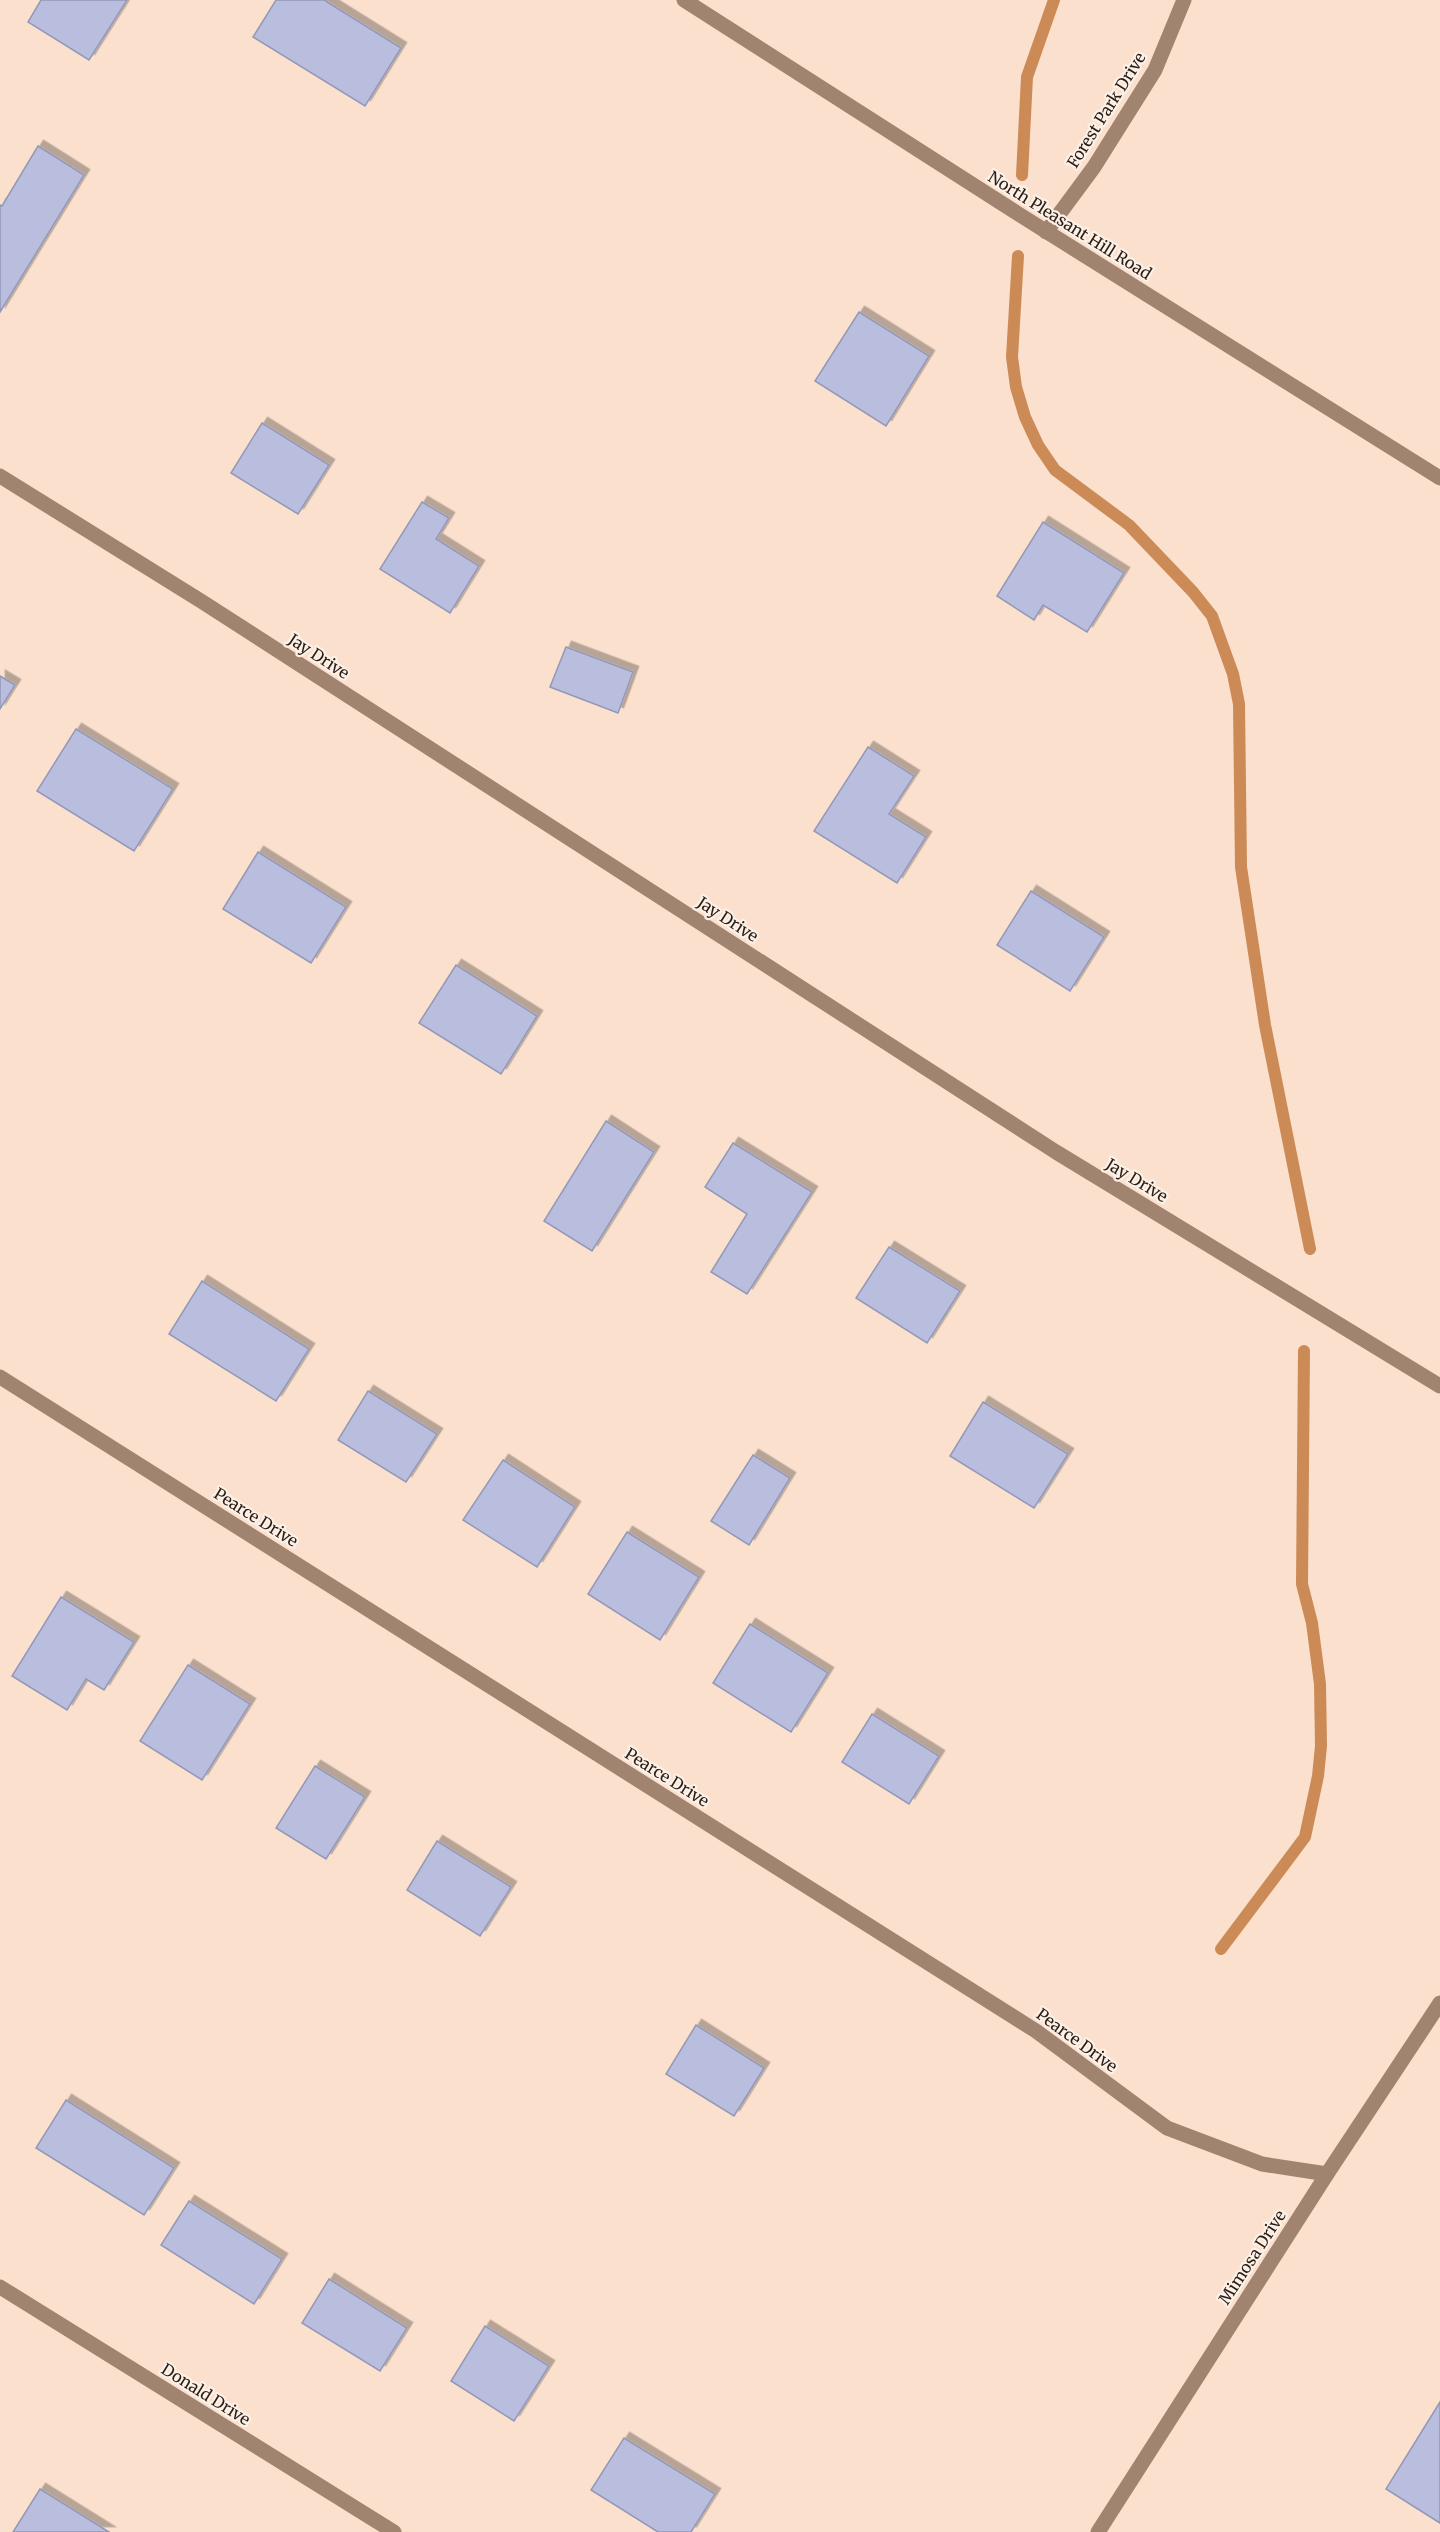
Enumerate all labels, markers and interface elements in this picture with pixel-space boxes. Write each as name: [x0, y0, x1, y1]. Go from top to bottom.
street label: Forest Park Drive: [1062, 49, 1150, 171]
street label: North Pleasant Hill Road: [985, 166, 1156, 284]
street label: Jay Drive: [284, 628, 353, 683]
street label: Jay Drive: [693, 891, 762, 946]
street label: Jay Drive: [1102, 1153, 1171, 1206]
street label: Pearce Drive: [210, 1483, 302, 1551]
street label: Pearce Drive: [621, 1743, 713, 1811]
street label: Pearce Drive: [1033, 2004, 1121, 2076]
street label: Mimosa Drive: [1214, 2206, 1290, 2308]
street label: Donald Drive: [158, 2359, 254, 2429]

